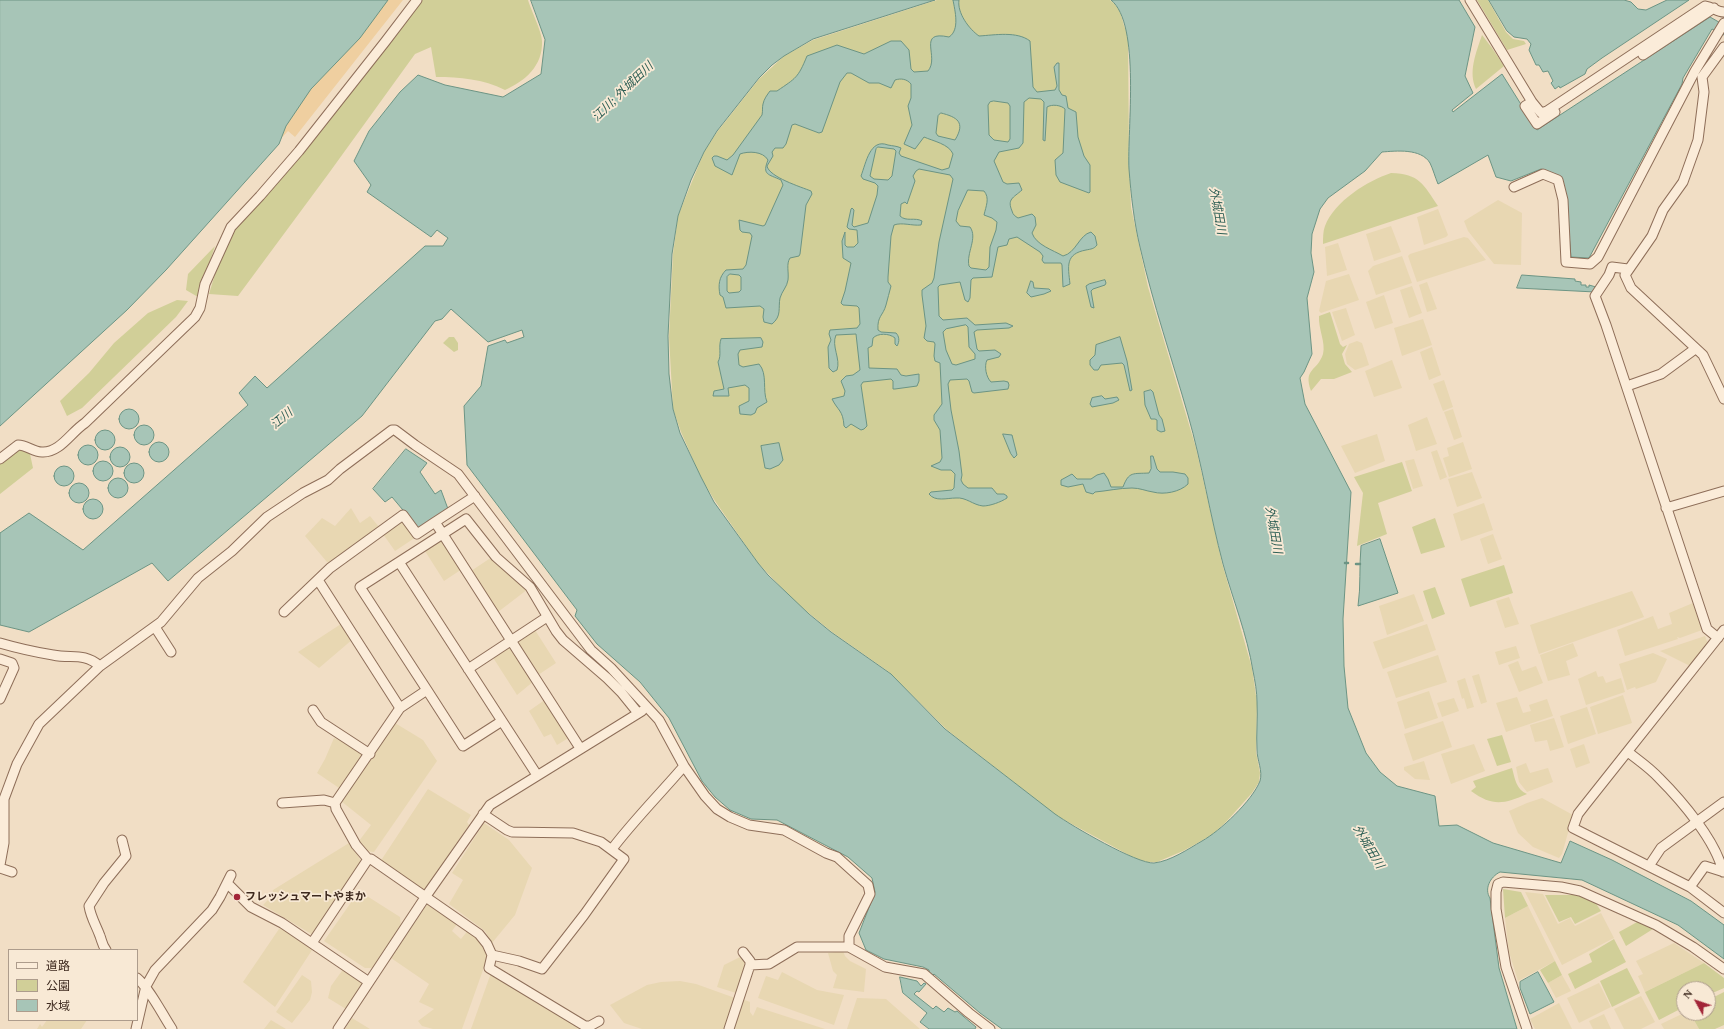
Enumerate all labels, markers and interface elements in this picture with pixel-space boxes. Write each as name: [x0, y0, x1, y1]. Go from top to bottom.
water label: 江川; 外城田川: [590, 59, 656, 125]
water label: 外城田川: [1206, 186, 1228, 236]
water label: 江川: [268, 406, 296, 432]
water label: 外城田川: [1262, 505, 1284, 555]
water label: 外城田川: [1349, 823, 1387, 871]
place label: フレッシュマートやまか: [245, 890, 366, 904]
marker: フレッシュマートやまか: [232, 892, 242, 902]
legend: [8, 949, 138, 1021]
text: 道路: [46, 959, 70, 973]
text: 公園: [46, 979, 70, 993]
north arrow: [1676, 981, 1716, 1021]
text: N: [1680, 987, 1695, 1001]
text: 水域: [46, 999, 70, 1013]

